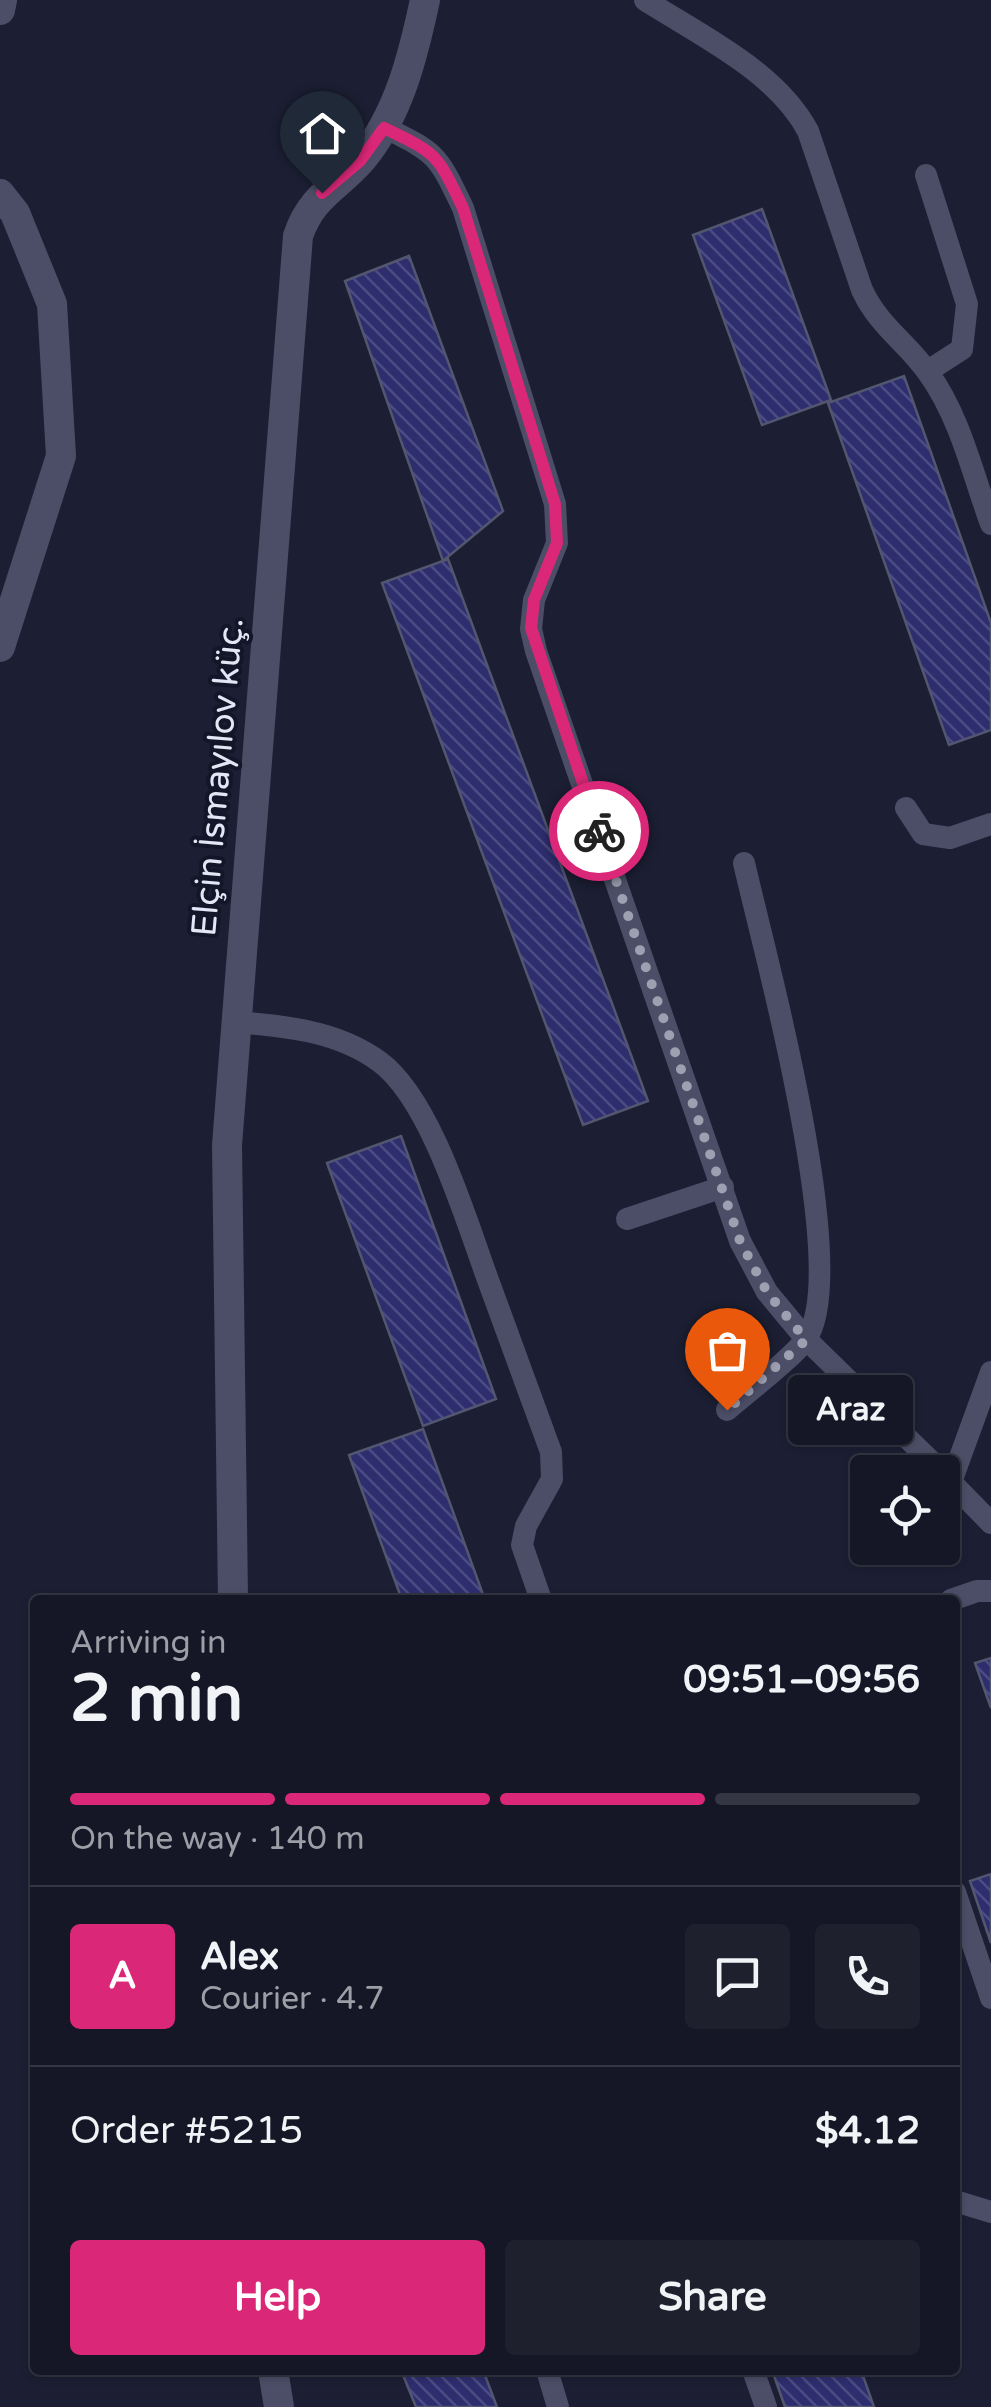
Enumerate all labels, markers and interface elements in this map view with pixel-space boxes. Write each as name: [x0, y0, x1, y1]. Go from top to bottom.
pin: [280, 91, 365, 194]
icon: home: [295, 106, 350, 161]
street label: Elçin İsmayılov küç.: [183, 616, 253, 938]
courier: [549, 781, 649, 881]
icon: bike: [572, 804, 627, 859]
pin: [685, 1308, 770, 1411]
icon: bag: [700, 1323, 755, 1378]
callout: Araz: [787, 1375, 912, 1445]
text: Araz: [816, 1391, 885, 1429]
map controls: [850, 1455, 960, 1565]
button: locate: [850, 1455, 960, 1565]
text: Arriving in: [70, 1624, 227, 1662]
text: 09:51–09:56: [683, 1657, 920, 1703]
text: 2 min: [70, 1660, 243, 1739]
text: On the way · 140 m: [70, 1820, 365, 1858]
button: chat: [685, 1924, 790, 2029]
button: phone: [815, 1924, 920, 2029]
text: Alex: [200, 1934, 279, 1980]
text: A: [108, 1953, 137, 1999]
text: Courier · 4.7: [200, 1980, 384, 2018]
text: Order #5215: [70, 2108, 303, 2154]
text: $4.12: [815, 2108, 920, 2154]
button: Help: [70, 2240, 485, 2355]
button: Share: [505, 2240, 920, 2355]

